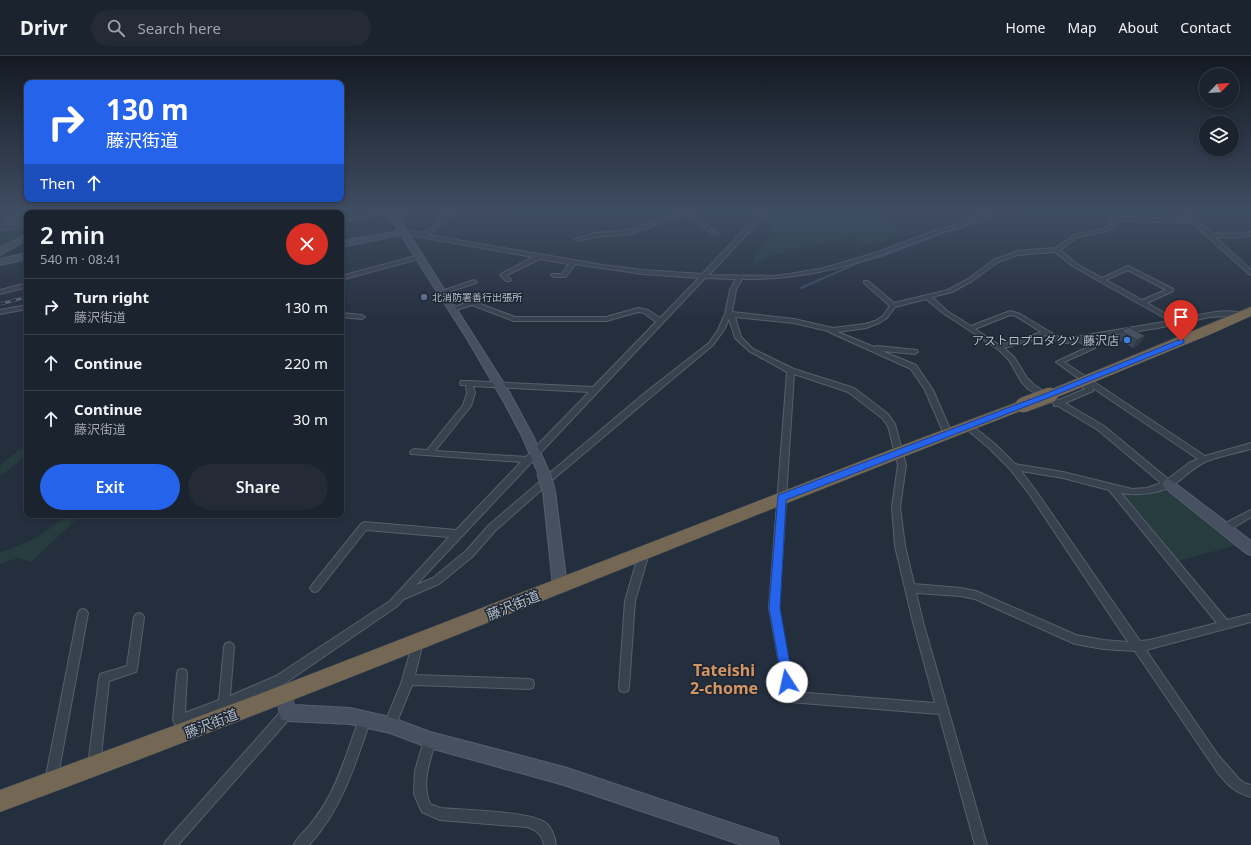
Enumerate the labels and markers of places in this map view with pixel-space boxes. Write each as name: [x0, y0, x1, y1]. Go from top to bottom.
place label: 北消防署善行出張所: [432, 290, 522, 304]
marker: 北消防署善行出張所: [419, 292, 429, 302]
pin: [1164, 300, 1198, 341]
place label: アストロプロダクツ 藤沢店: [972, 332, 1119, 349]
marker: アストロプロダクツ 藤沢店: [1122, 335, 1132, 345]

